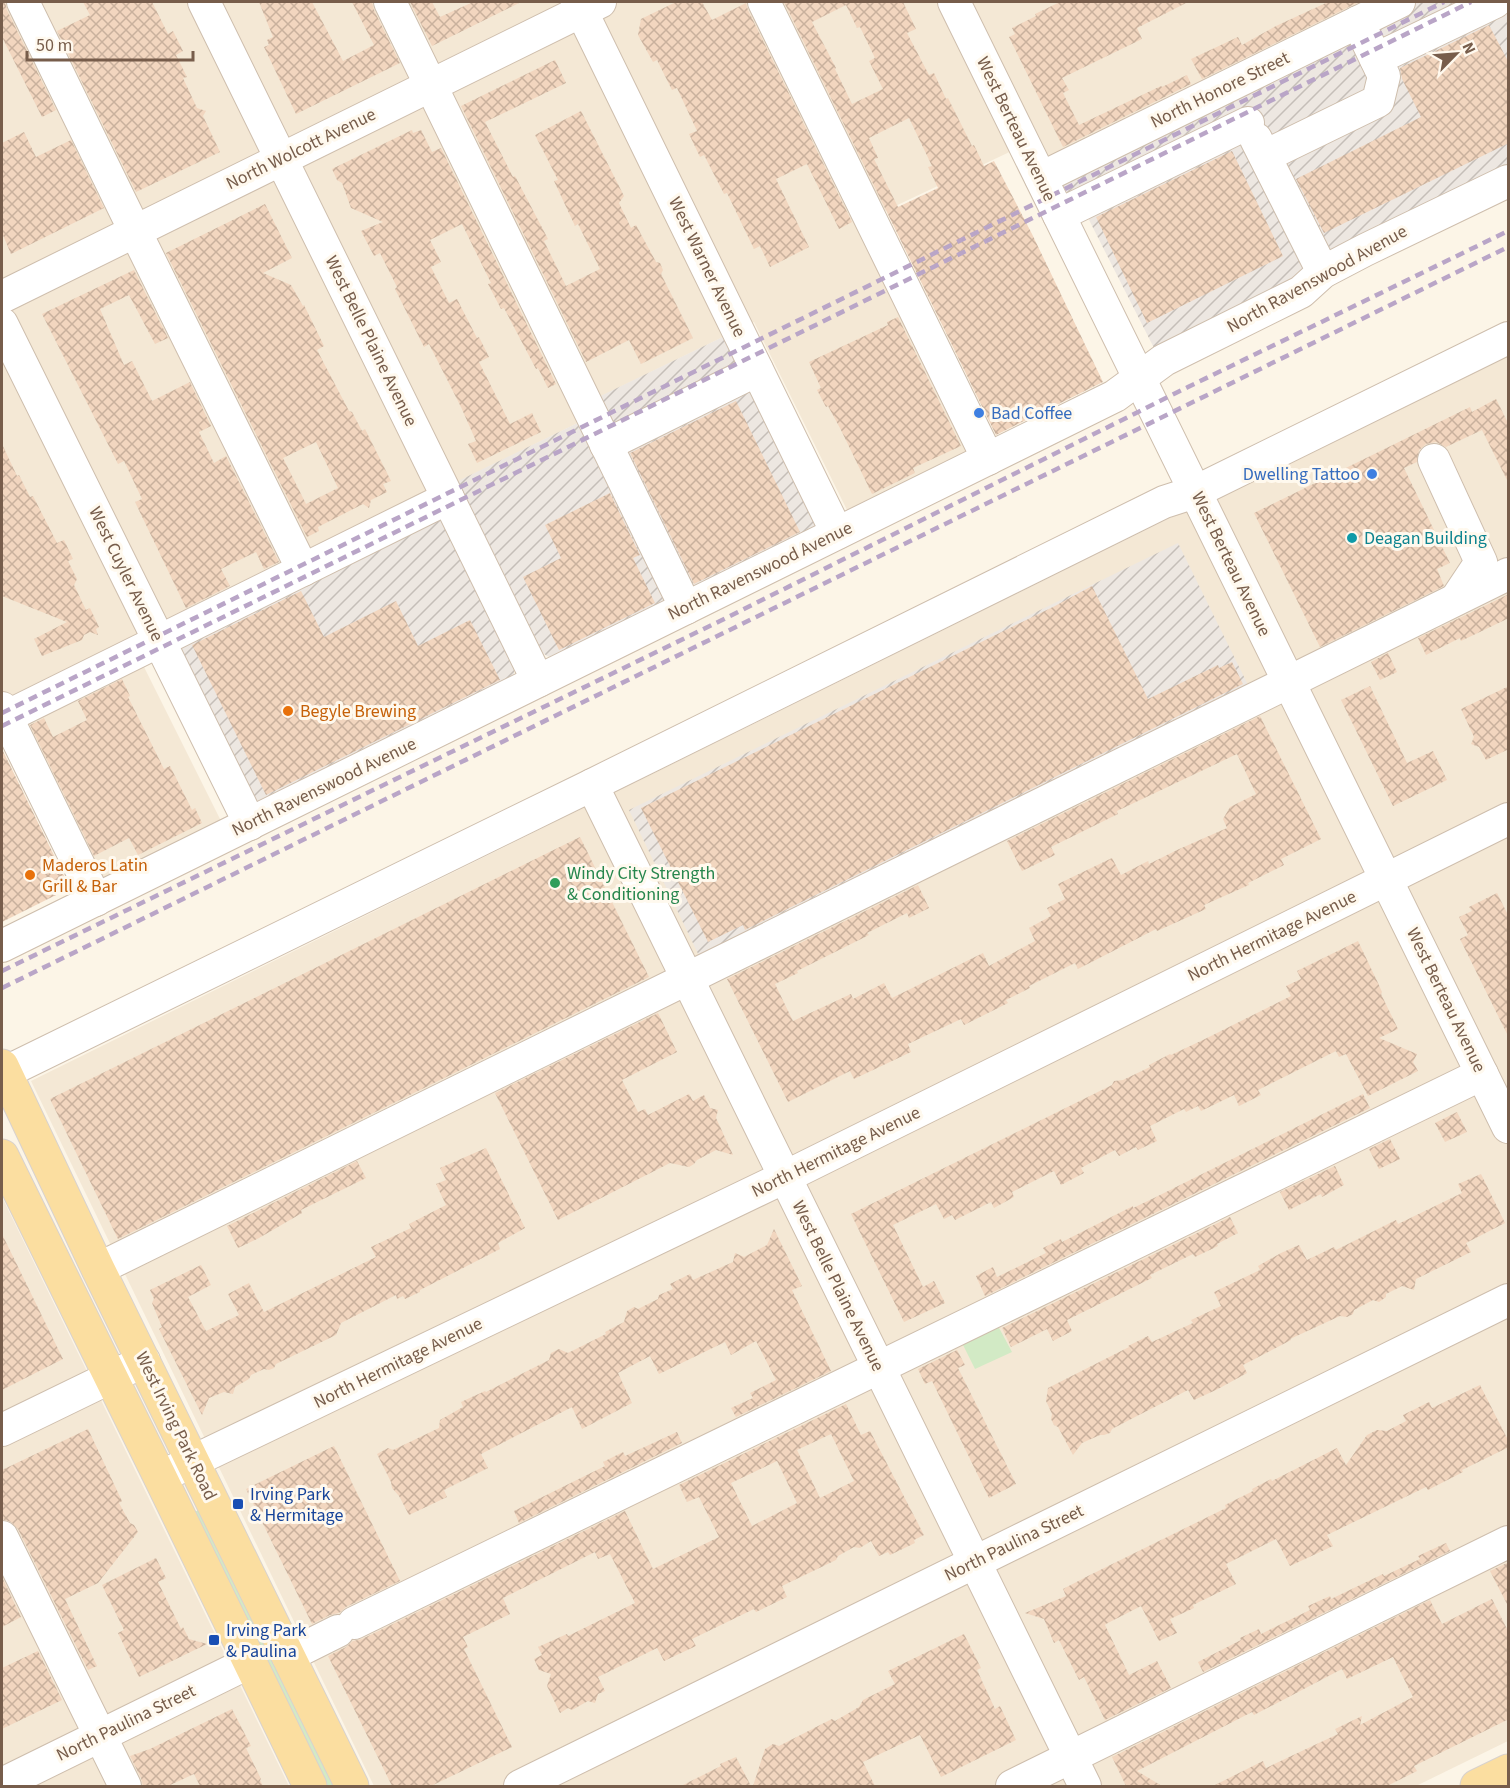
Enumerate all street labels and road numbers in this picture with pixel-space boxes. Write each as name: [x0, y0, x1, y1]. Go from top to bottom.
street label: North Honore Street: [1146, 45, 1294, 135]
street label: West Berteau Avenue: [970, 52, 1062, 206]
street label: North Wolcott Avenue: [222, 102, 380, 196]
street label: West Warner Avenue: [662, 193, 752, 341]
street label: North Ravenswood Avenue: [1222, 219, 1412, 339]
street label: West Belle Plaine Avenue: [319, 251, 423, 431]
street label: West Berteau Avenue: [1185, 487, 1277, 641]
street label: West Cuyler Avenue: [83, 502, 170, 646]
street label: North Ravenswood Avenue: [664, 515, 857, 627]
street label: North Ravenswood Avenue: [228, 731, 421, 843]
street label: North Hermitage Avenue: [1183, 884, 1361, 988]
street label: West Berteau Avenue: [1400, 923, 1492, 1077]
street label: North Hermitage Avenue: [747, 1100, 925, 1204]
street label: West Belle Plaine Avenue: [786, 1196, 890, 1376]
street label: North Hermitage Avenue: [309, 1311, 487, 1415]
street label: West Irving Park Road: [129, 1347, 223, 1505]
street label: North Paulina Street: [940, 1498, 1088, 1588]
street label: North Paulina Street: [52, 1678, 200, 1768]

